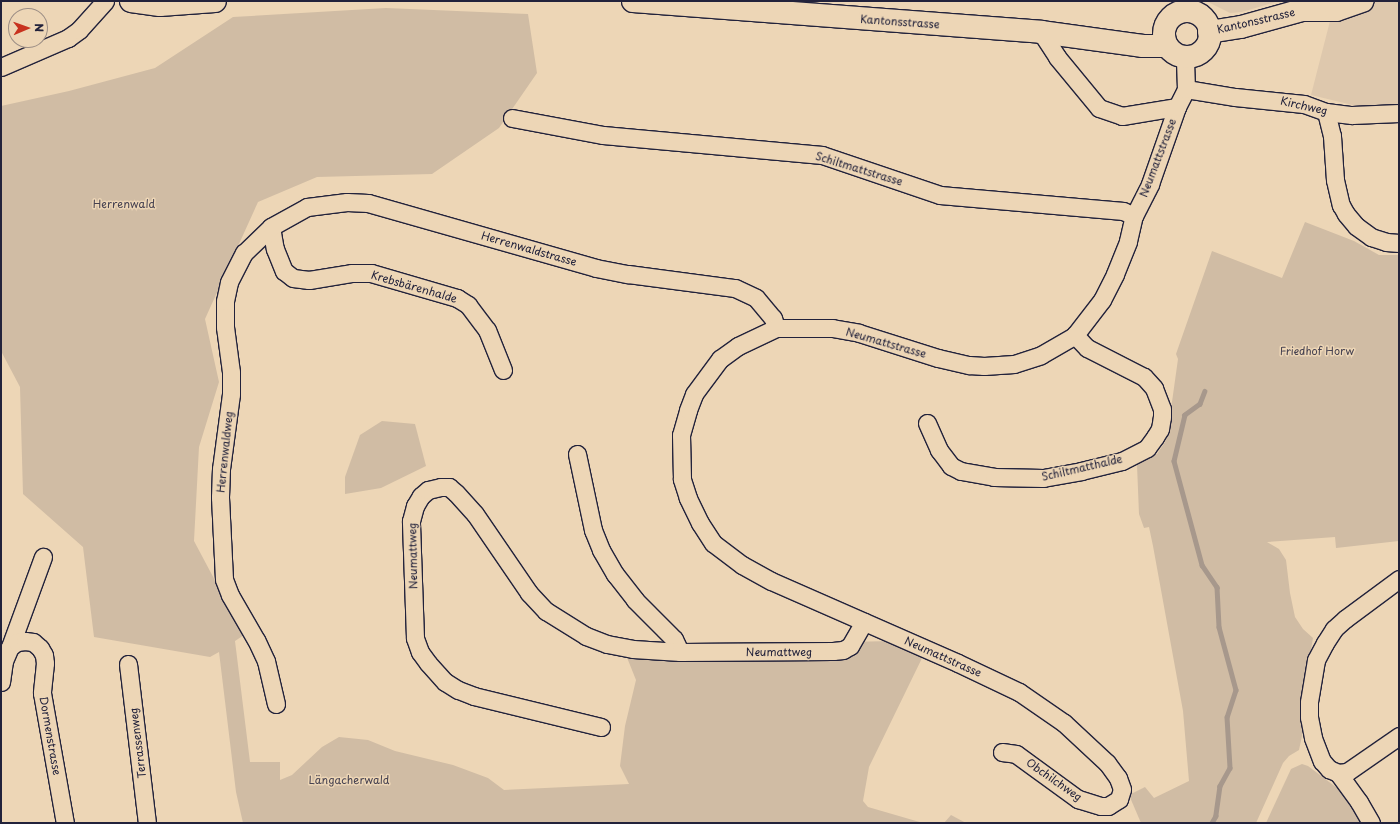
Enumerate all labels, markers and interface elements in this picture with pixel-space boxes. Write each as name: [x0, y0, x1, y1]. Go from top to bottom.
street label: Kantonsstrasse: [1216, 6, 1296, 36]
north arrow: [8, 8, 48, 48]
street label: Kantonsstrasse: [860, 13, 940, 31]
text: N: [31, 23, 48, 32]
street label: Kirchweg: [1279, 94, 1329, 118]
street label: Neumattstrasse: [1137, 117, 1179, 199]
street label: Schiltmattstrasse: [814, 149, 904, 189]
park label: Herrenwald: [93, 197, 155, 211]
street label: Herrenwaldstrasse: [480, 229, 578, 269]
street label: Krebsbärenhalde: [369, 268, 459, 306]
street label: Neumattstrasse: [844, 325, 928, 361]
park label: Friedhof Horw: [1280, 344, 1354, 358]
street label: Herrenwaldweg: [214, 411, 236, 493]
street label: Schiltmatthalde: [1040, 452, 1124, 484]
street label: Neumattweg: [406, 523, 420, 589]
street label: Neumattstrasse: [902, 634, 984, 680]
street label: Neumattweg: [746, 645, 812, 659]
street label: Dormenstrasse: [37, 696, 63, 776]
street label: Terrassenweg: [127, 707, 149, 779]
street label: Obchilchweg: [1024, 756, 1084, 804]
park label: Längacherwald: [308, 773, 390, 787]

